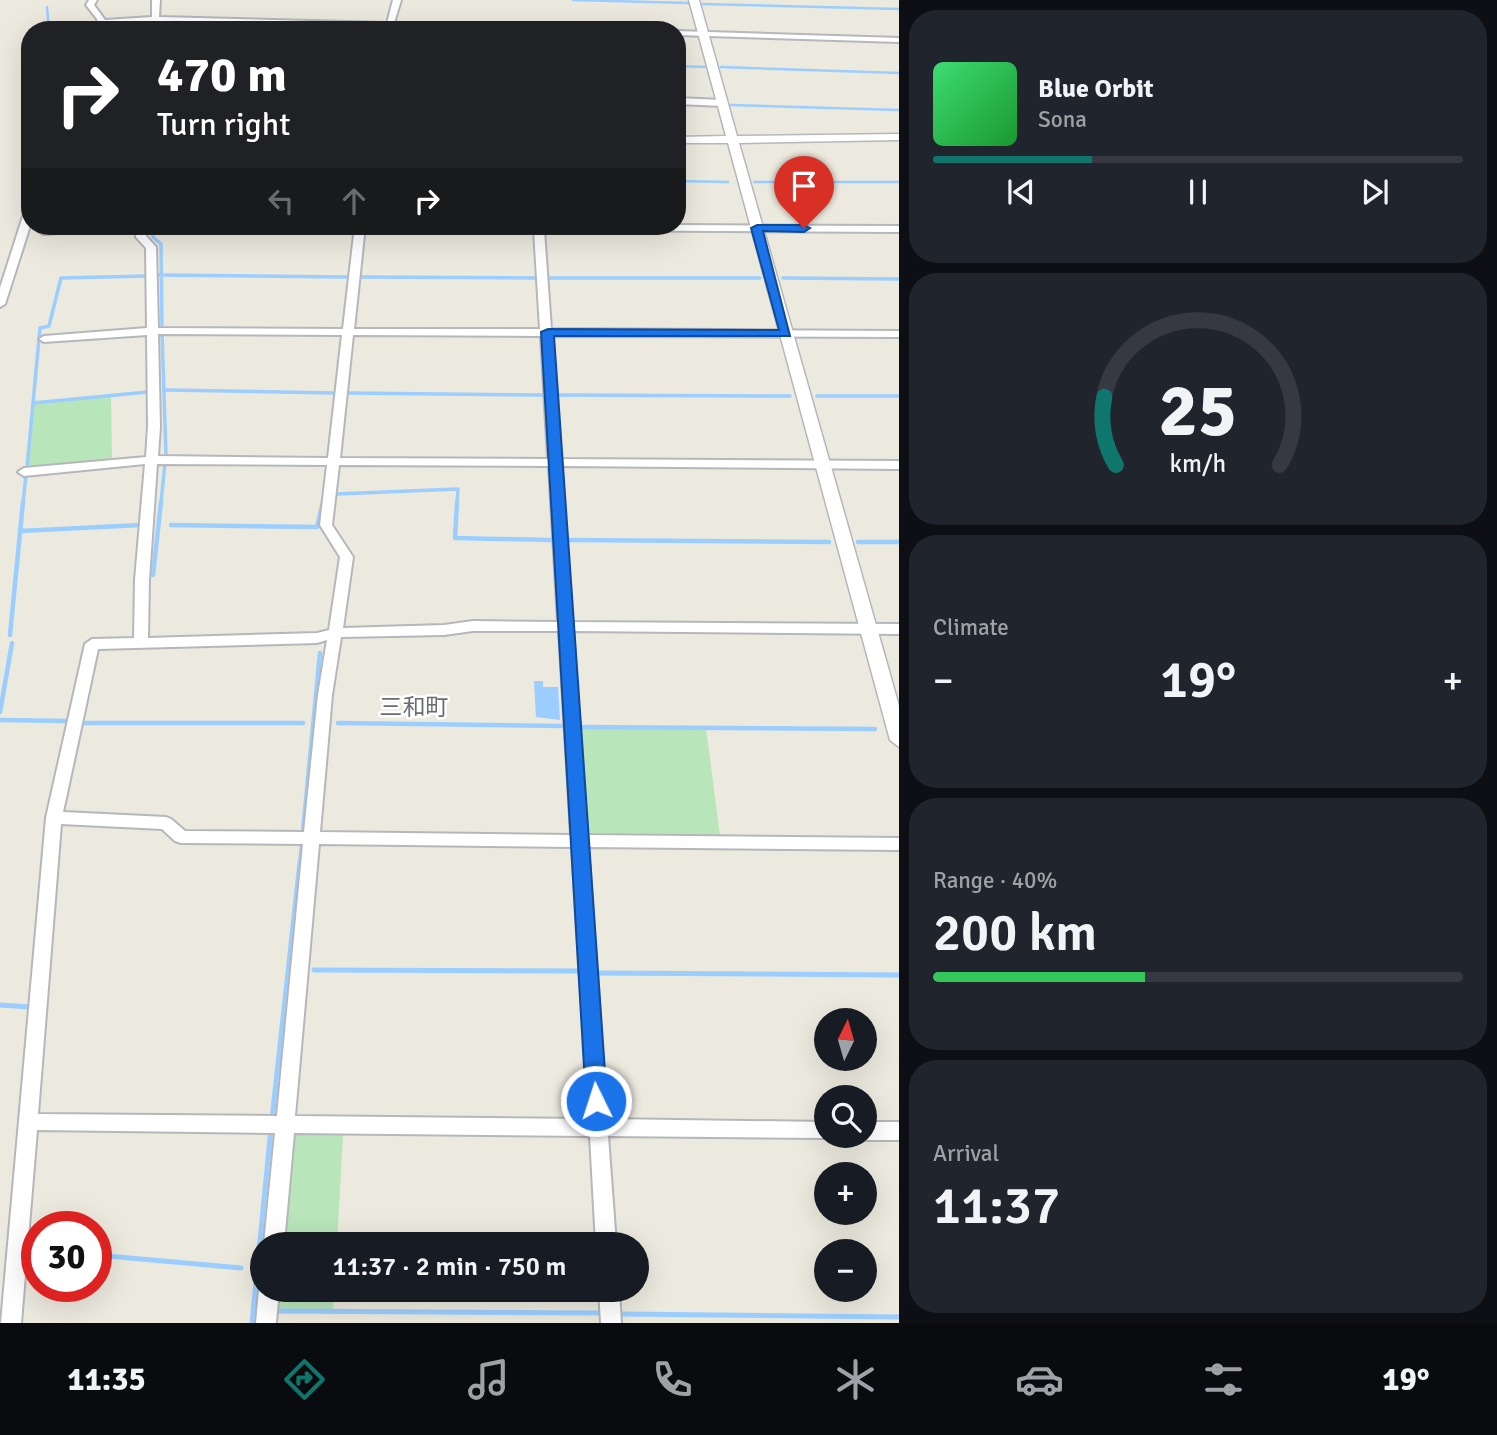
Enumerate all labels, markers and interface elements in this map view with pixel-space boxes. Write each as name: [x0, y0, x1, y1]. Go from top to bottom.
text: 470 m: [157, 45, 287, 105]
icon: right: [42, 49, 133, 140]
text: Blue Orbit: [1038, 73, 1154, 105]
text: Turn right: [157, 105, 290, 144]
text: Sona: [1038, 105, 1087, 134]
pin: [774, 156, 834, 228]
icon: arrive: [785, 167, 823, 205]
icon: previous: [1002, 173, 1040, 211]
icon: pause: [1179, 173, 1217, 211]
icon: next: [1356, 173, 1394, 211]
icon: left: [262, 182, 300, 220]
icon: ahead: [335, 182, 373, 220]
icon: right: [408, 182, 446, 220]
text: 25: [1159, 367, 1237, 456]
text: km/h: [1170, 448, 1226, 479]
text: Climate: [933, 613, 1009, 642]
text: 19°: [1160, 648, 1236, 712]
text: −: [933, 657, 954, 704]
text: +: [1442, 657, 1463, 704]
district label: 三和町: [380, 693, 449, 722]
text: Range · 40%: [933, 866, 1057, 895]
text: 200 km: [933, 901, 1097, 965]
north arrow: [814, 1008, 877, 1071]
map controls: [814, 1008, 877, 1302]
position arrow: [559, 1064, 633, 1138]
button: search: [814, 1085, 877, 1148]
text: Arrival: [933, 1139, 999, 1168]
button: +: [814, 1162, 877, 1225]
text: 11:37: [933, 1174, 1060, 1238]
speed limit sign: 30: [21, 1211, 112, 1302]
button: −: [814, 1239, 877, 1302]
text: 11:37 · 2 min · 750 m: [333, 1251, 566, 1283]
icon: directions: [280, 1355, 329, 1404]
icon: music: [464, 1355, 513, 1404]
icon: phone: [648, 1355, 697, 1404]
icon: climate: [831, 1355, 880, 1404]
icon: car: [1015, 1355, 1064, 1404]
icon: filters: [1199, 1355, 1248, 1404]
text: 11:35: [67, 1360, 146, 1399]
text: 19°: [1382, 1360, 1430, 1399]

